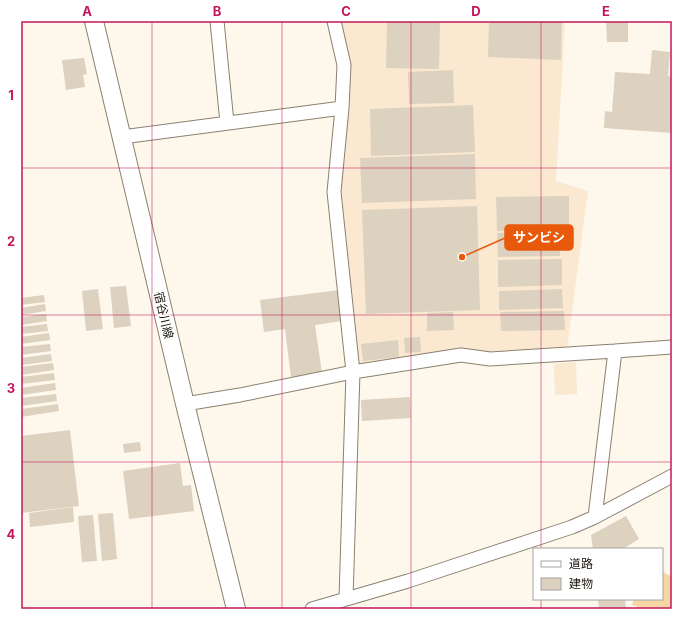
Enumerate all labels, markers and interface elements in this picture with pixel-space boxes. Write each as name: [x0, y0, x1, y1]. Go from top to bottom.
text: A: [82, 3, 92, 19]
text: B: [213, 3, 222, 19]
text: C: [341, 3, 351, 19]
text: D: [471, 3, 481, 19]
text: E: [602, 3, 610, 19]
text: 1: [8, 87, 14, 103]
callout: サンビシ: [505, 225, 573, 250]
text: サンビシ: [513, 229, 565, 245]
text: 2: [7, 233, 15, 249]
street label: 宿谷川線: [151, 290, 177, 340]
text: 3: [7, 380, 15, 396]
text: 4: [7, 526, 16, 542]
legend: [533, 548, 663, 600]
text: 道路: [569, 556, 593, 571]
text: 建物: [569, 576, 593, 591]

